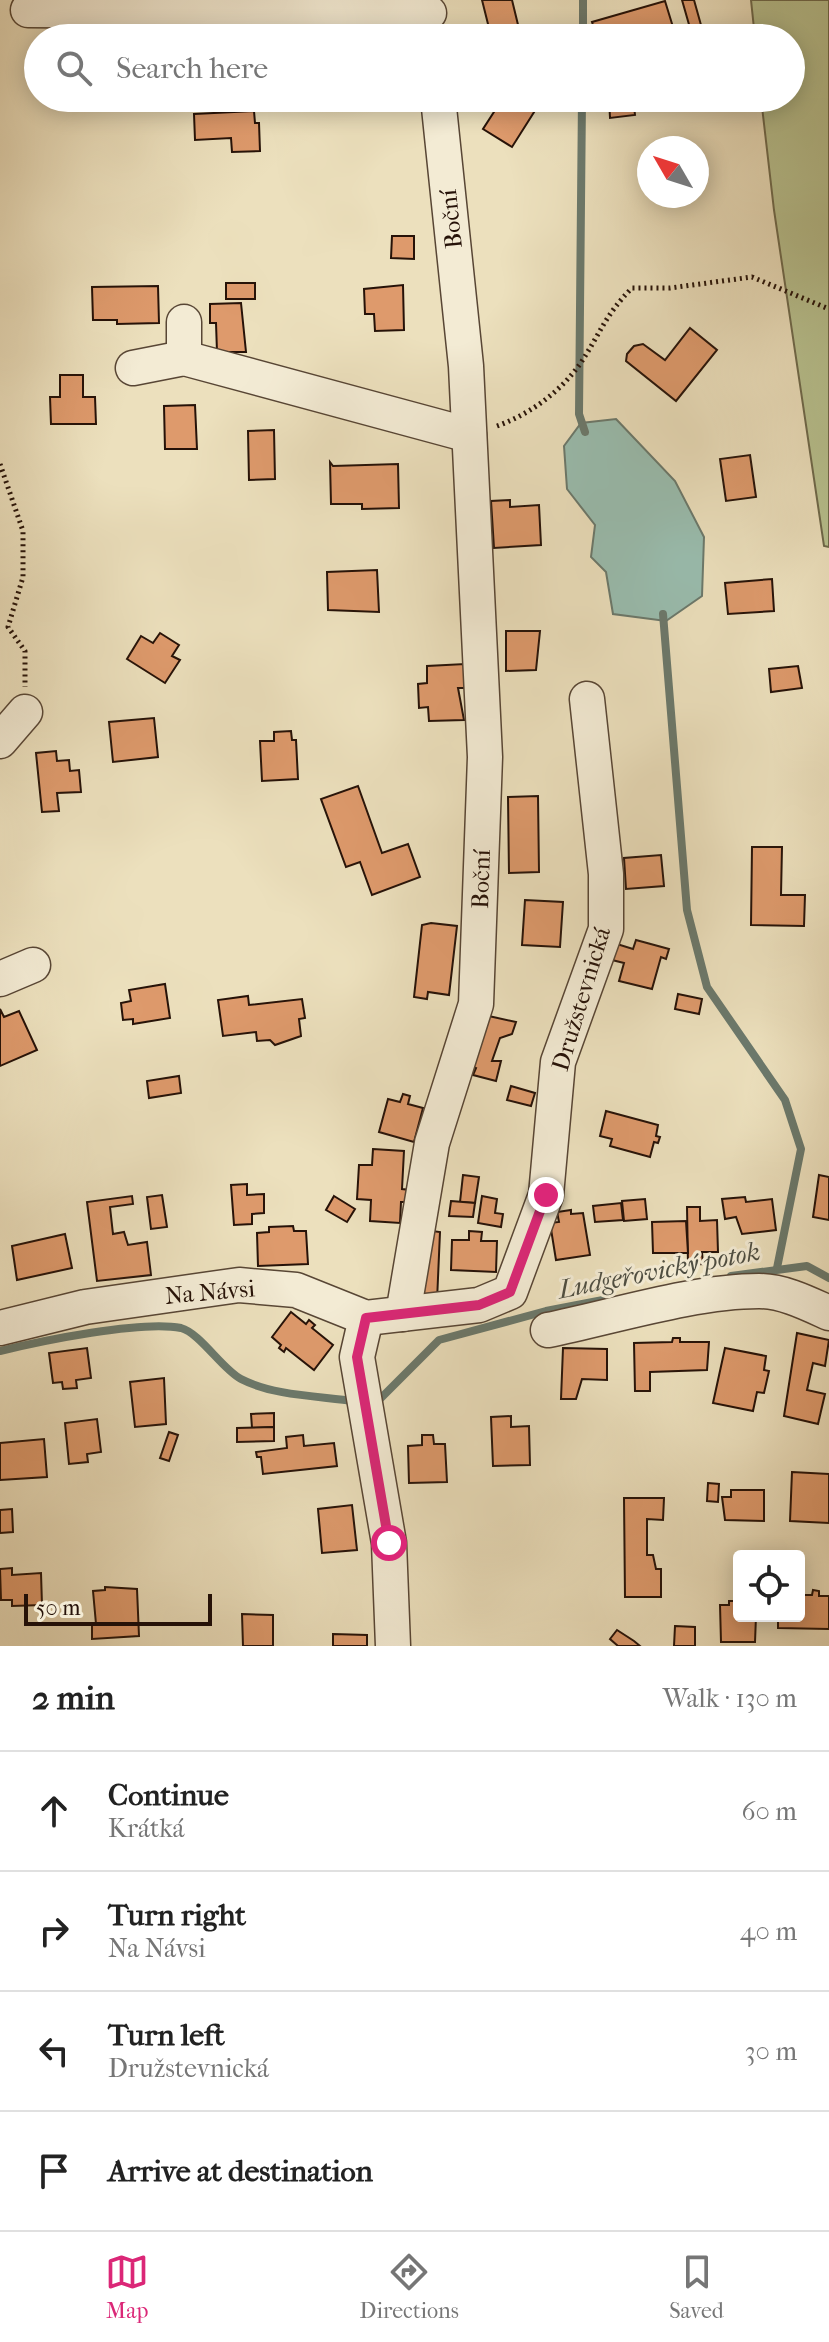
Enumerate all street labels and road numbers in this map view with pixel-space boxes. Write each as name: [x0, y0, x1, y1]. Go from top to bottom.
street label: Boční: [434, 187, 468, 250]
street label: Boční: [466, 848, 496, 909]
street label: Družstevnická: [546, 923, 616, 1074]
street label: Na Návsi: [164, 1274, 256, 1310]

